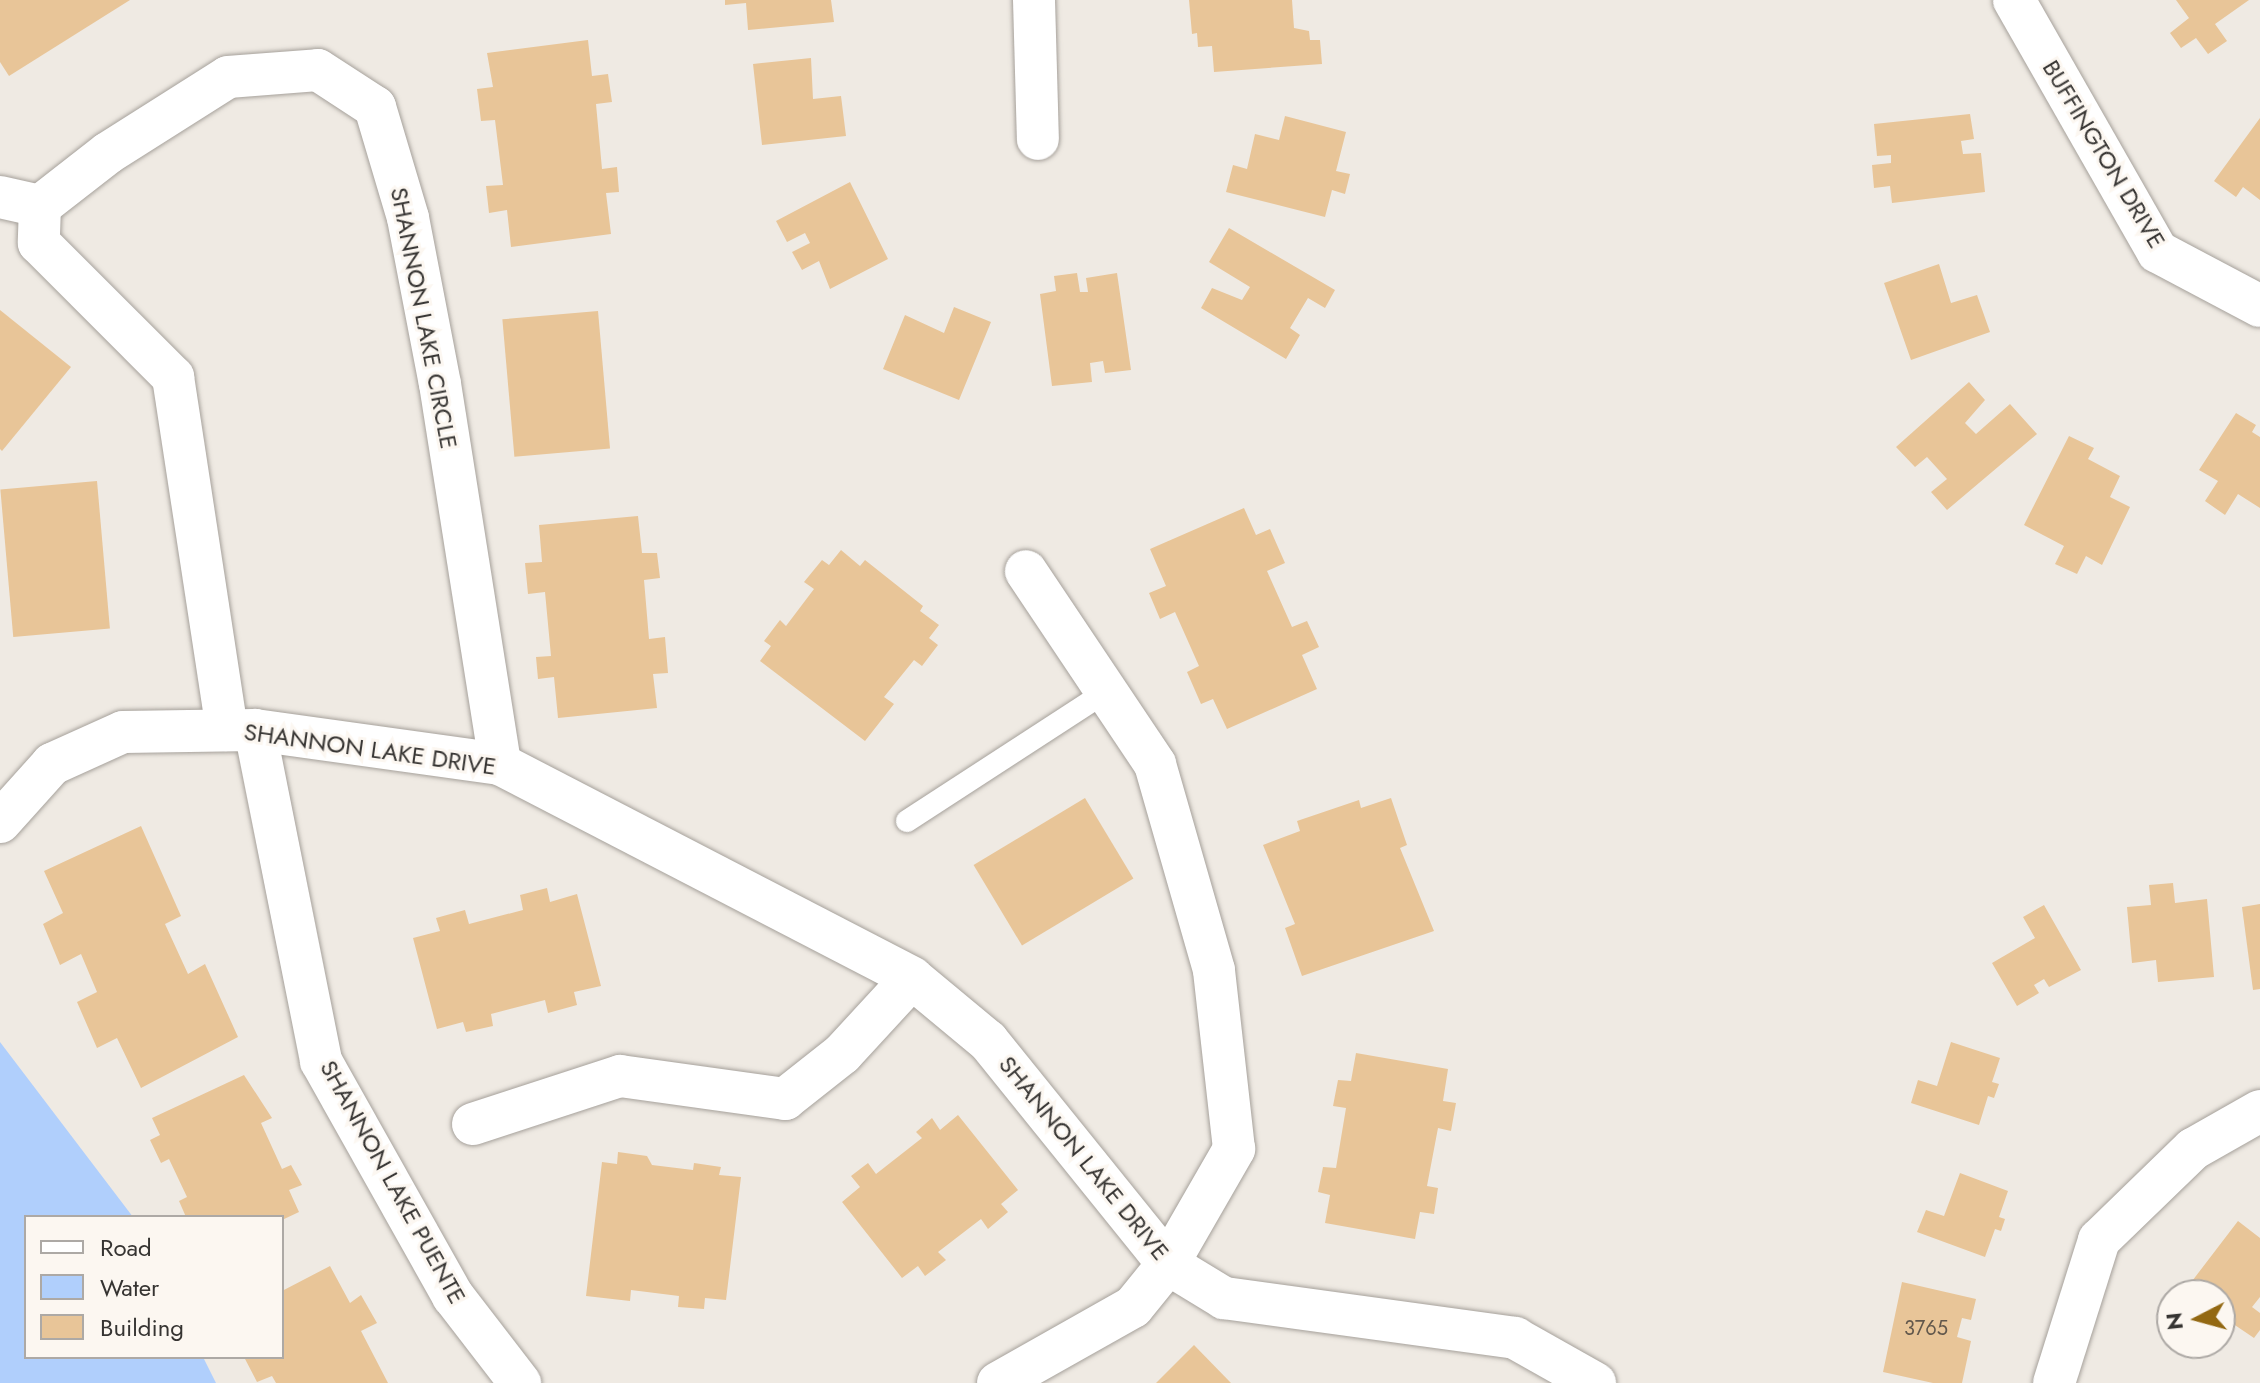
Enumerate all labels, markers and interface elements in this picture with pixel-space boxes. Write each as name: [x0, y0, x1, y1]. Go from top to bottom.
street label: BUFFINGTON DRIVE: [2037, 55, 2171, 253]
street label: SHANNON LAKE CIRCLE: [385, 185, 463, 451]
street label: SHANNON LAKE DRIVE: [242, 717, 498, 781]
street label: SHANNON LAKE DRIVE: [993, 1050, 1175, 1266]
street label: SHANNON LAKE PUENTE: [314, 1055, 472, 1309]
legend: [24, 1215, 284, 1359]
text: Road: [100, 1230, 152, 1265]
text: Water: [100, 1270, 159, 1305]
north arrow: [2156, 1279, 2236, 1359]
text: Building: [100, 1310, 184, 1345]
text: N: [2157, 1311, 2191, 1332]
house number: 3765: [1904, 1316, 1948, 1340]

